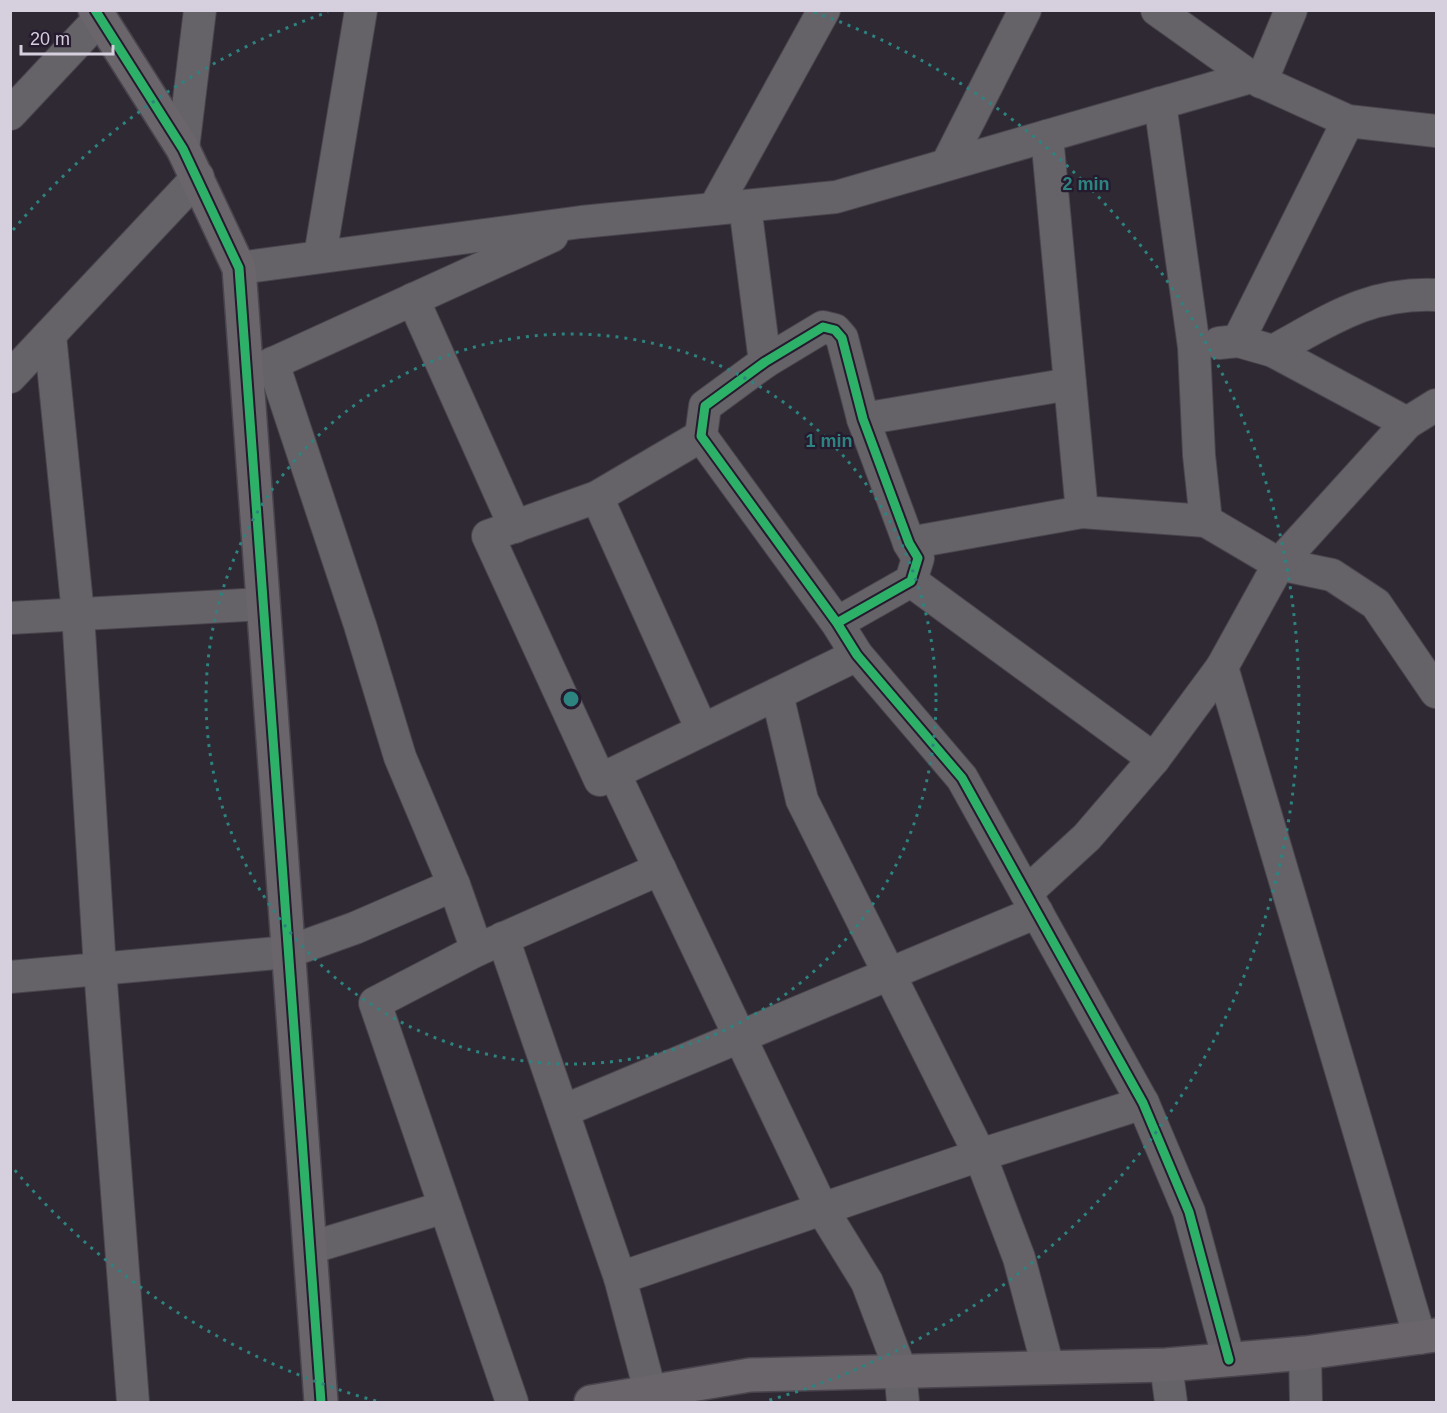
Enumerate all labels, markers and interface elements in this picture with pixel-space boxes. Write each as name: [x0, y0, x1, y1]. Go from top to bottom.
scale bar: [21, 18, 112, 56]
text: 20 m: [30, 29, 70, 49]
text: 2 min: [1062, 174, 1110, 194]
text: 1 min: [805, 431, 853, 451]
centre of rings: [561, 689, 581, 709]

